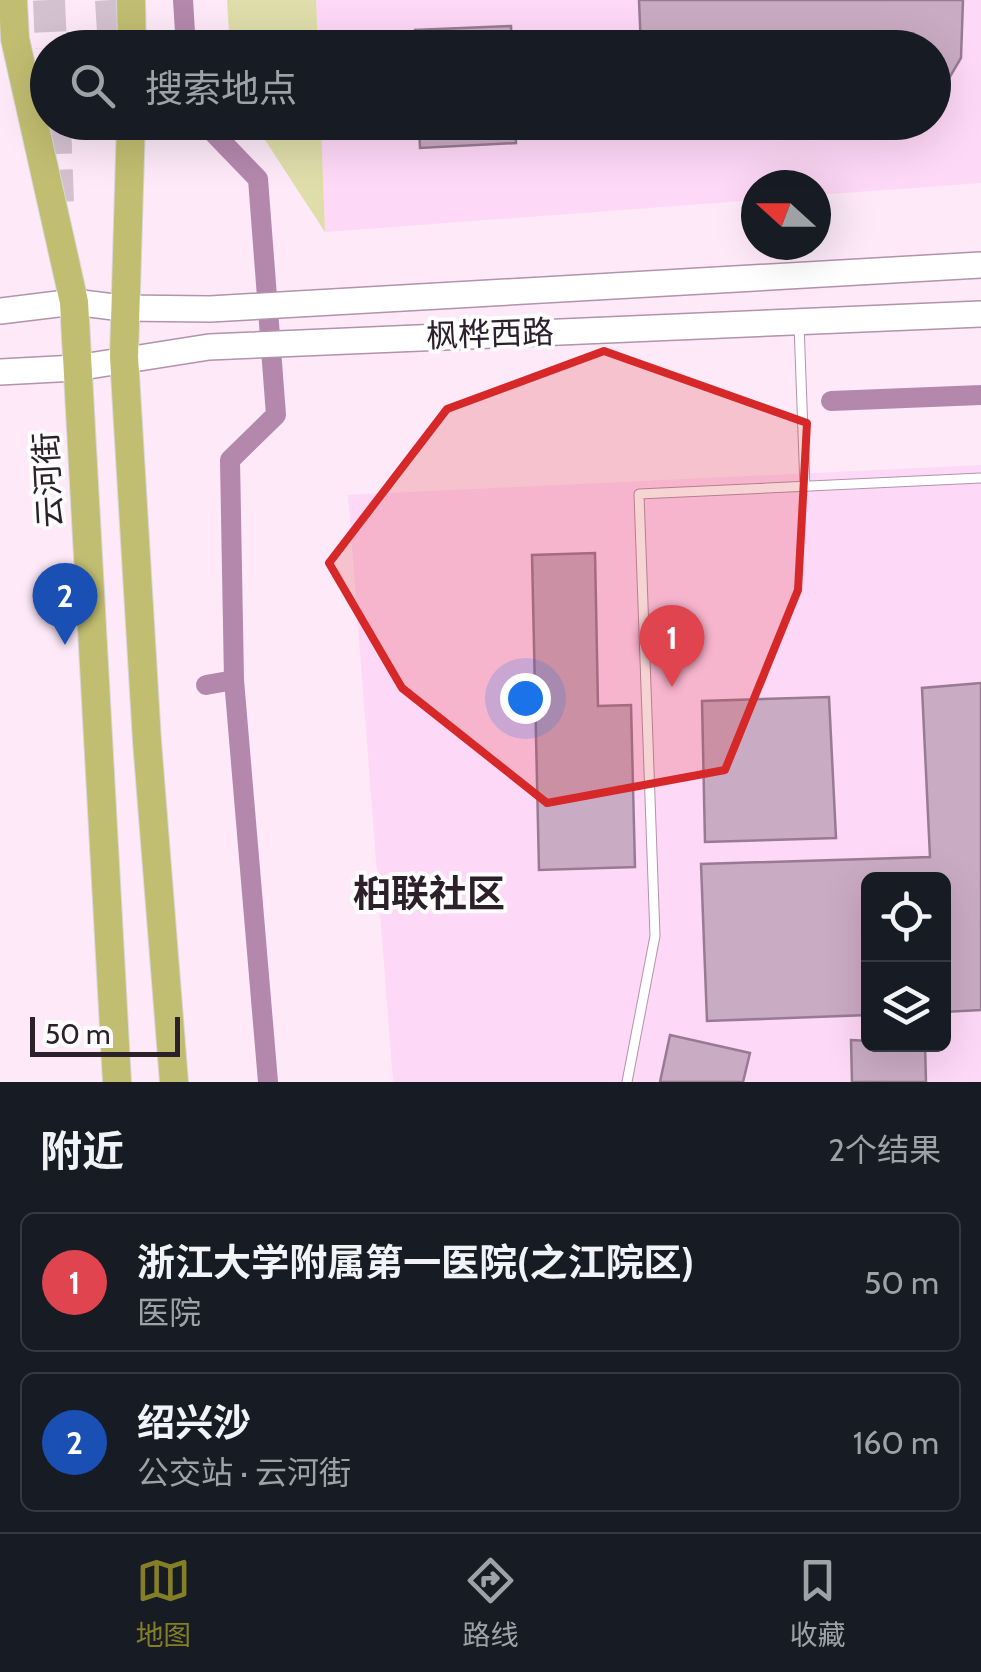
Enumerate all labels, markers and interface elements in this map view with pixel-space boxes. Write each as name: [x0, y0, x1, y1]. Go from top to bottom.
search box: [30, 30, 951, 140]
icon: search: [65, 58, 120, 113]
text: 搜索地点: [145, 65, 297, 112]
north arrow: [741, 170, 831, 260]
street label: 枫桦西路: [425, 312, 555, 355]
street label: 云河街: [26, 431, 69, 529]
pin: 2: [32, 562, 98, 645]
pin: 1: [640, 604, 704, 687]
your location: [500, 673, 551, 724]
district label: 桕联社区: [353, 870, 505, 917]
map controls: [861, 872, 951, 1052]
button: locate: [861, 872, 951, 962]
button: layers: [861, 962, 951, 1052]
scale bar: [30, 1012, 180, 1056]
text: 50 m: [45, 1017, 111, 1051]
text: 附近: [40, 1125, 124, 1177]
text: 2个结果: [828, 1130, 941, 1169]
text: 浙江大学附属第一医院(之江院区): [137, 1239, 694, 1286]
text: 1: [69, 1263, 80, 1302]
text: 50 m: [864, 1263, 939, 1302]
text: 医院: [137, 1293, 201, 1332]
text: 绍兴沙: [137, 1399, 251, 1446]
text: 2: [66, 1423, 83, 1462]
text: 160 m: [853, 1423, 939, 1462]
text: 公交站 · 云河街: [137, 1453, 351, 1492]
tab: 地图: [135, 1553, 192, 1653]
tab: 路线: [462, 1553, 519, 1653]
tab: 收藏: [789, 1553, 846, 1653]

